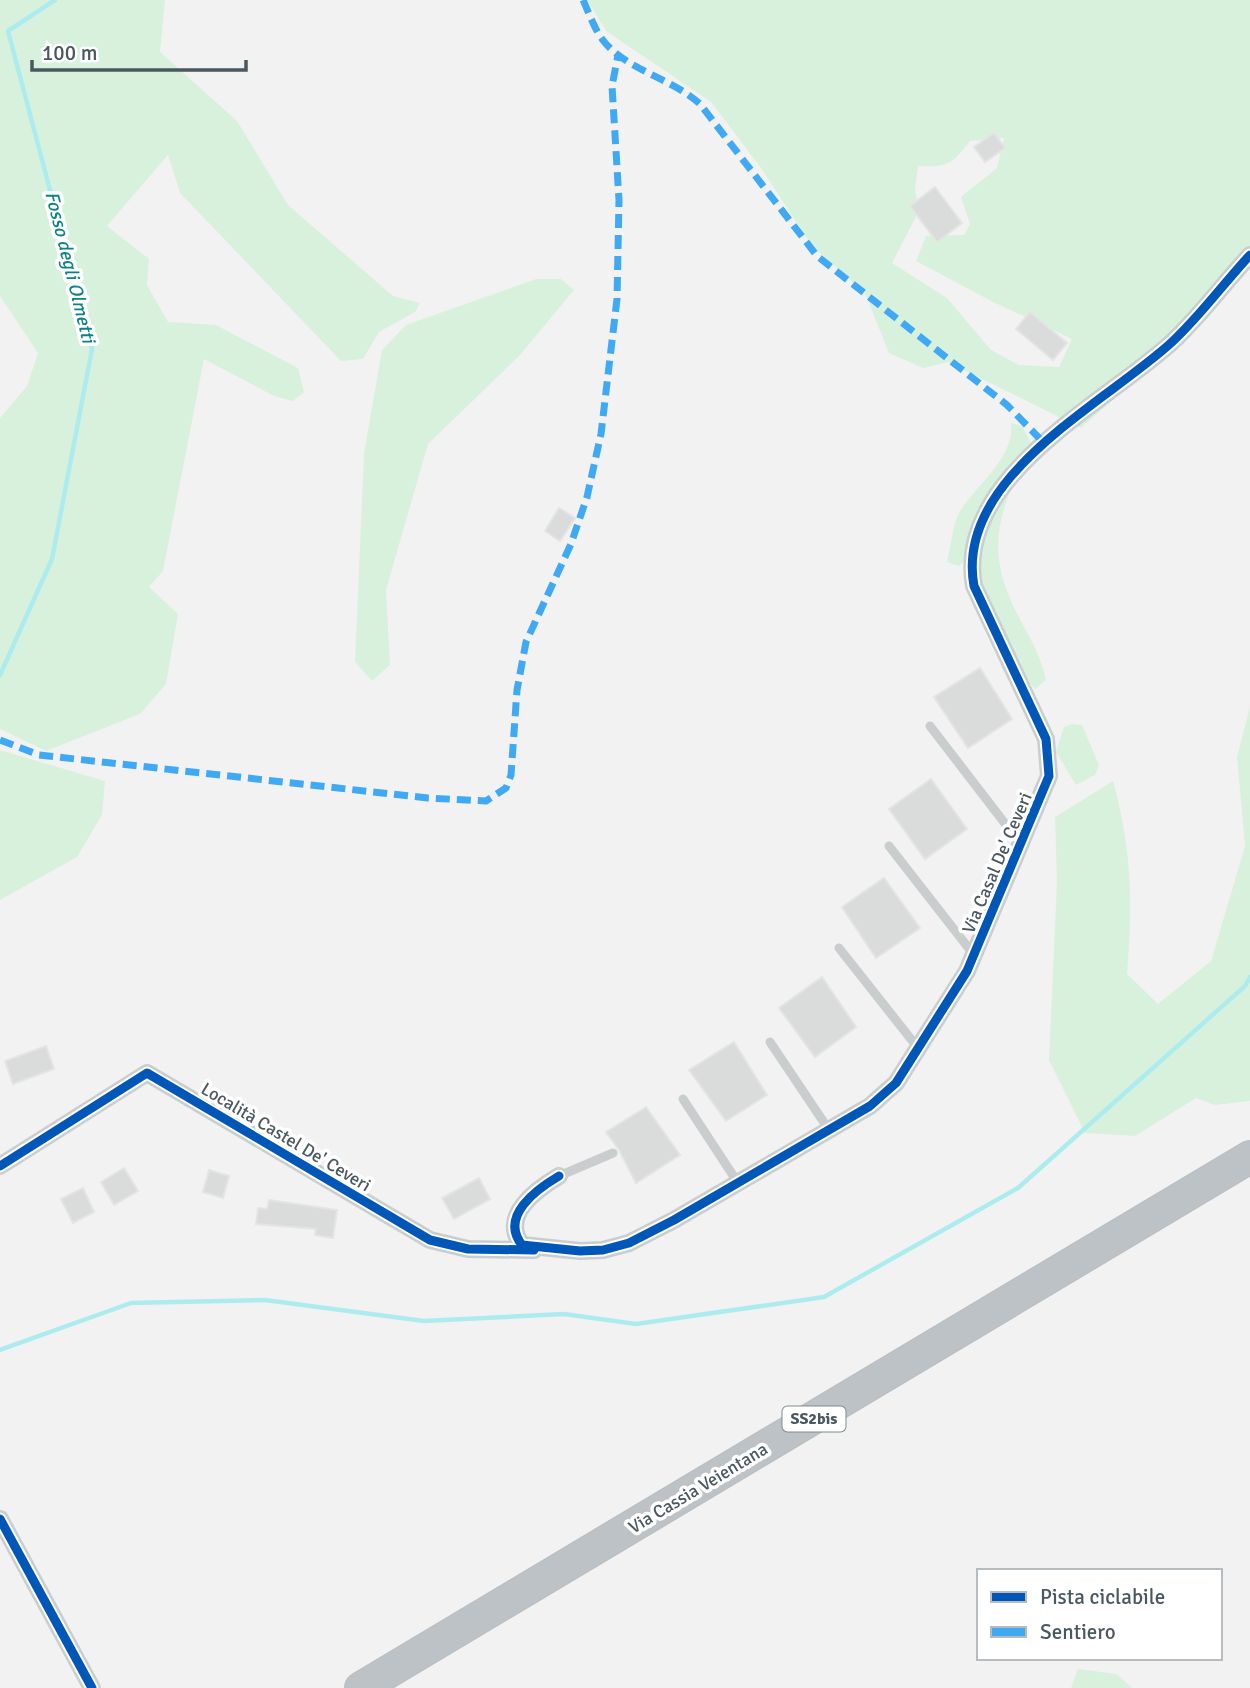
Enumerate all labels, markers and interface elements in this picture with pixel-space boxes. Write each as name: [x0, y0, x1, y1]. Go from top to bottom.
scale bar: [32, 28, 245, 72]
text: 100 m: [42, 40, 97, 66]
water label: Fosso degli Olmetti: [40, 189, 101, 347]
street label: Via Casal De' Ceveri: [957, 789, 1037, 937]
street label: Località Castel De' Ceveri: [197, 1078, 375, 1196]
road number: SS2bis: [782, 1406, 846, 1432]
street label: Via Cassia Veientana: [624, 1438, 772, 1538]
legend: [977, 1569, 1222, 1660]
text: Pista ciclabile: [1040, 1584, 1165, 1610]
text: Sentiero: [1040, 1619, 1116, 1645]

